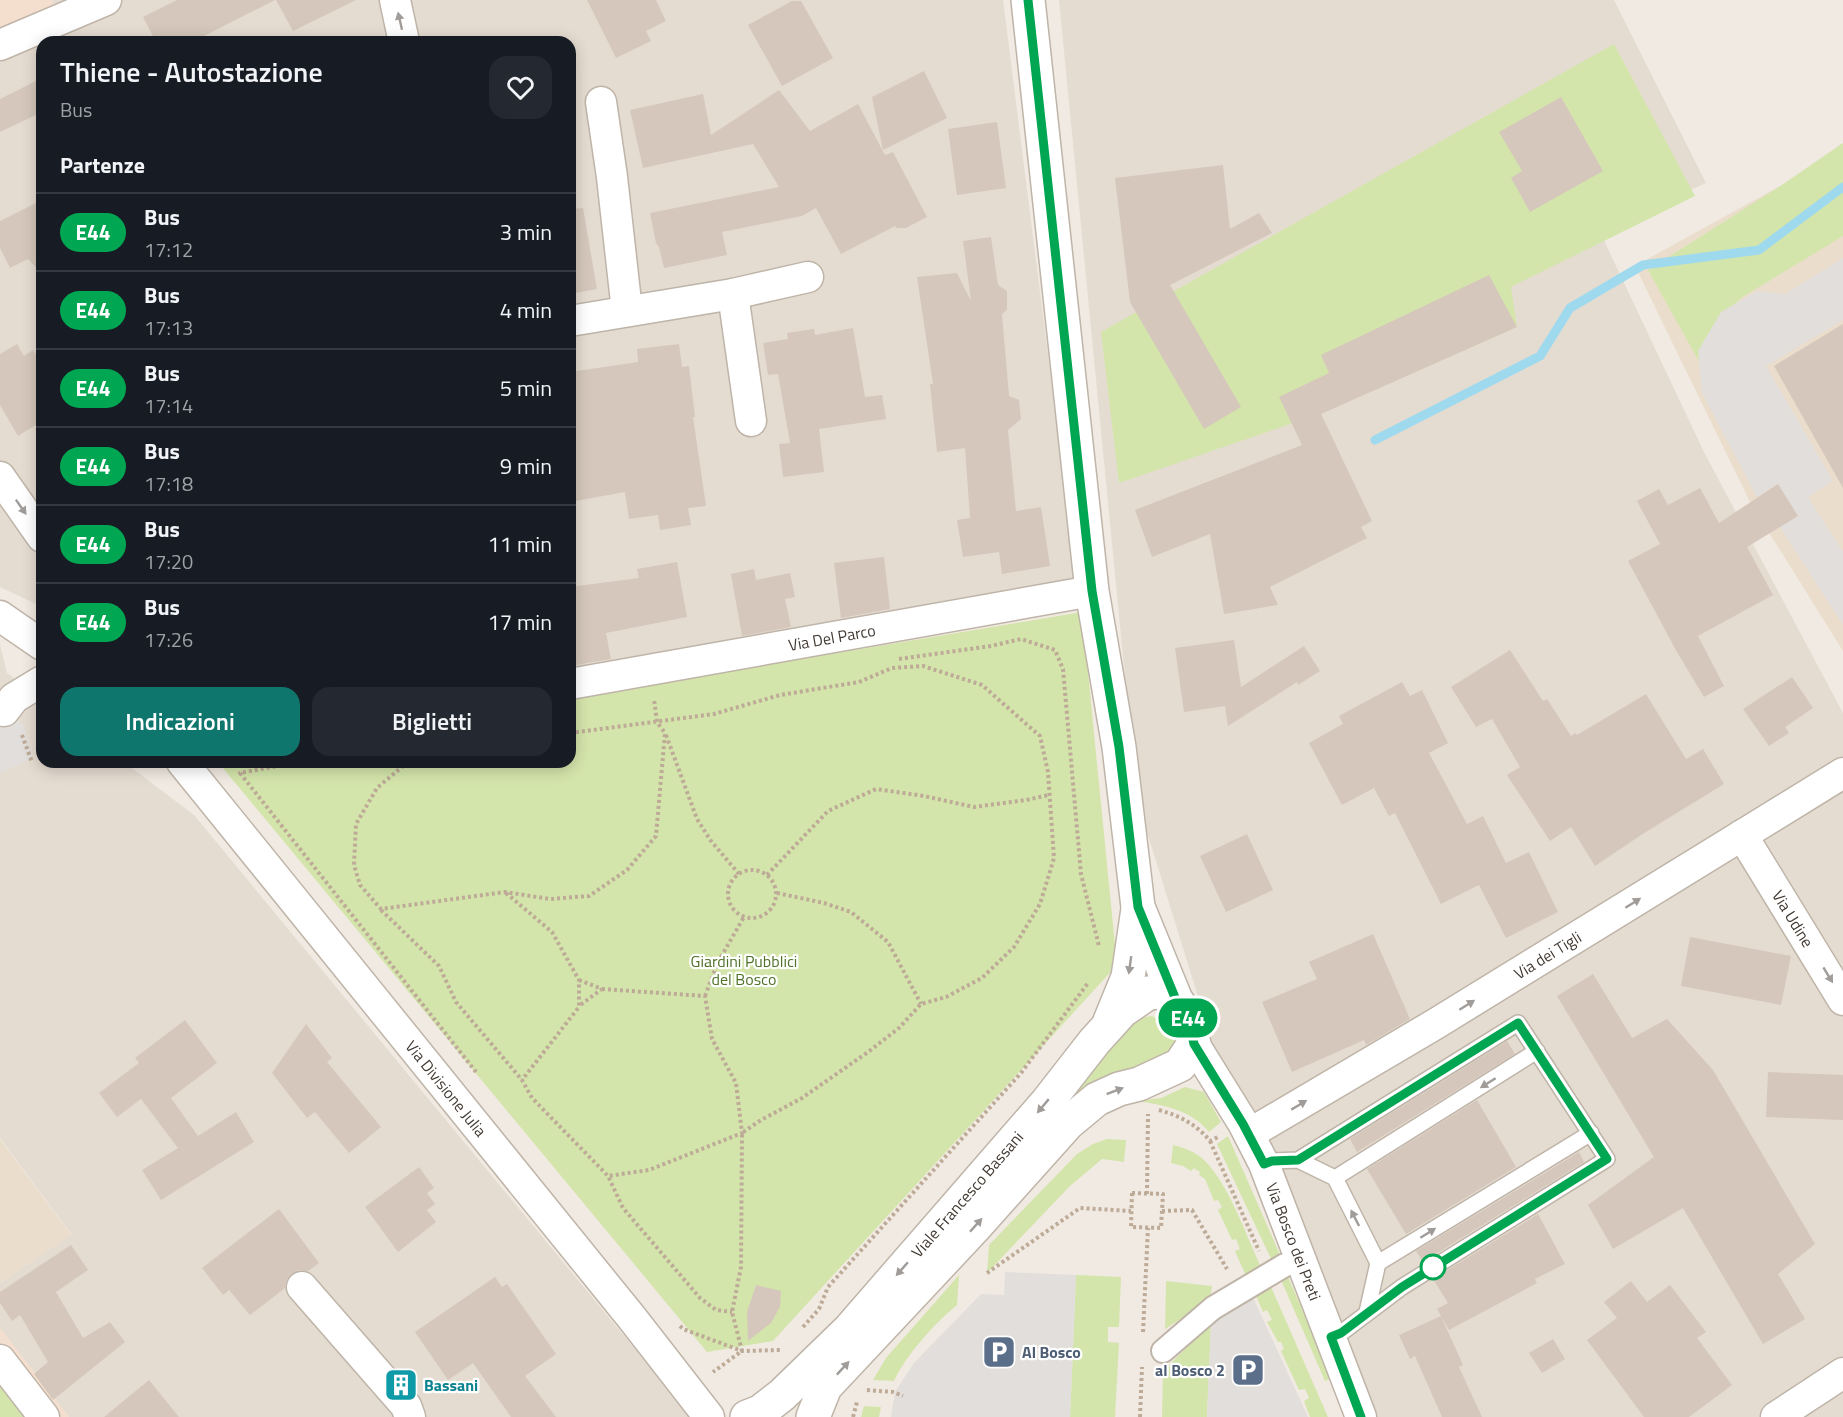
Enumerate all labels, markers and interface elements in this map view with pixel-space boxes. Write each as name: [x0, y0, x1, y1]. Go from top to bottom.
one-way arrow: [394, 12, 404, 30]
text: Thiene - Autostazione: [60, 50, 323, 93]
button: heart: [489, 56, 552, 119]
text: Bus: [60, 94, 92, 125]
text: Partenze: [60, 148, 145, 182]
text: Bus: [144, 200, 180, 234]
text: 3 min: [500, 215, 552, 249]
text: E44: [75, 216, 111, 248]
text: 17:12: [144, 234, 193, 265]
text: Bus: [144, 278, 180, 312]
text: 4 min: [500, 293, 552, 327]
text: E44: [75, 294, 111, 326]
text: 17:13: [144, 312, 193, 343]
text: Bus: [144, 356, 180, 390]
text: 5 min: [500, 371, 552, 405]
text: E44: [75, 372, 111, 404]
text: 17:14: [144, 390, 193, 421]
text: Bus: [144, 434, 180, 468]
text: 9 min: [500, 449, 552, 483]
text: E44: [75, 450, 111, 482]
text: 17:18: [144, 468, 193, 499]
one-way arrow: [15, 498, 27, 514]
text: Bus: [144, 512, 180, 546]
text: 11 min: [487, 527, 552, 561]
text: E44: [75, 528, 111, 560]
text: 17:20: [144, 546, 193, 577]
text: Bus: [144, 590, 180, 624]
text: 17 min: [487, 605, 552, 639]
text: E44: [75, 606, 111, 638]
street label: Via Del Parco: [786, 618, 877, 657]
text: 17:26: [144, 624, 193, 655]
button: Indicazioni: [60, 687, 300, 756]
button: Biglietti: [312, 687, 552, 756]
street label: Via Udine: [1766, 885, 1820, 952]
one-way arrow: [1625, 897, 1641, 908]
street label: Via dei Tigli: [1509, 925, 1586, 985]
park label: Giardini Pubblici del Bosco: [691, 949, 797, 991]
one-way arrow: [1125, 955, 1134, 974]
one-way arrow: [1822, 967, 1833, 983]
line badge: E44: [1154, 998, 1222, 1038]
one-way arrow: [1459, 999, 1475, 1010]
text: E44: [1170, 1002, 1206, 1034]
street label: Via Divisione Julia: [400, 1035, 493, 1142]
one-way arrow: [1480, 1077, 1496, 1088]
one-way arrow: [1106, 1086, 1124, 1095]
one-way arrow: [1037, 1098, 1050, 1114]
one-way arrow: [1291, 1099, 1307, 1110]
street label: Viale Francesco Bassani: [905, 1126, 1029, 1263]
street label: Via Bosco dei Preti: [1260, 1179, 1327, 1304]
one-way arrow: [1351, 1210, 1360, 1227]
one-way arrow: [969, 1218, 983, 1233]
one-way arrow: [1420, 1227, 1436, 1238]
unlabelled marker: [1420, 1254, 1446, 1280]
one-way arrow: [896, 1261, 909, 1276]
parking icon: Al Bosco: [981, 1334, 1017, 1370]
place label: Al Bosco: [1022, 1340, 1081, 1364]
parking icon: al Bosco 2: [1230, 1352, 1266, 1388]
place label: al Bosco 2: [1155, 1358, 1225, 1382]
one-way arrow: [836, 1361, 849, 1376]
building icon: Bassani: [383, 1367, 419, 1403]
place label: Bassani: [424, 1373, 478, 1397]

